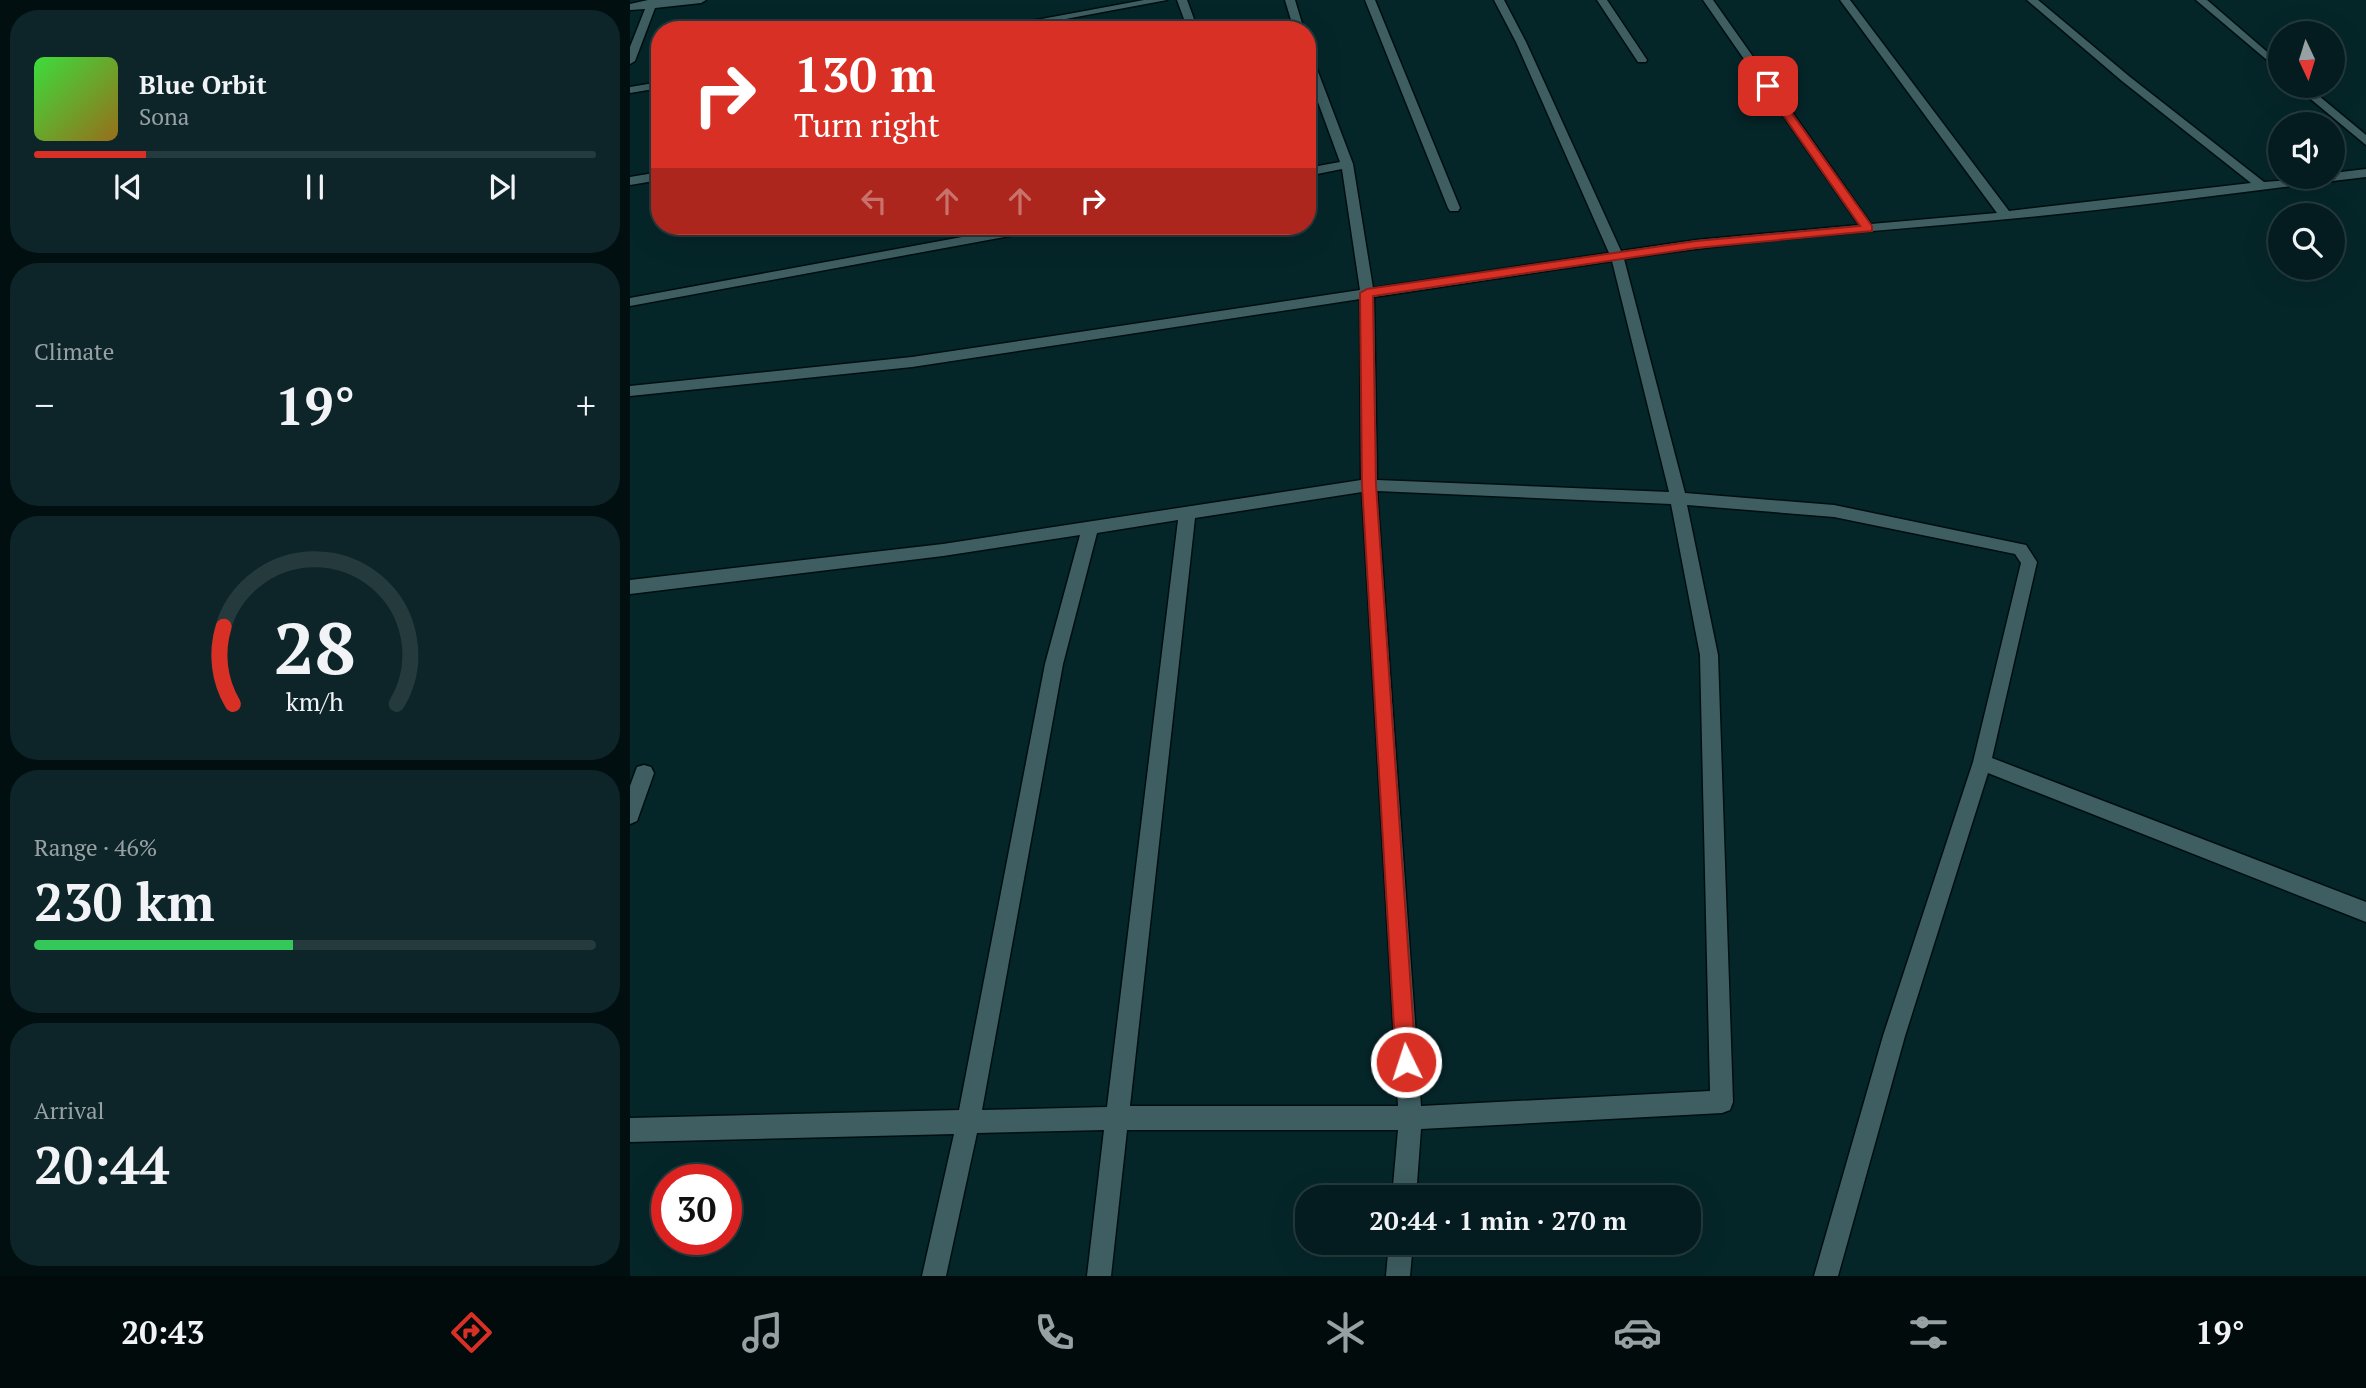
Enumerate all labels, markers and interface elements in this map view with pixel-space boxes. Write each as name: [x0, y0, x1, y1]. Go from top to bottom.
north arrow: [2268, 21, 2345, 98]
map controls: [2268, 21, 2345, 280]
text: 130 m: [794, 41, 936, 106]
icon: right: [679, 49, 770, 140]
pin: [1738, 56, 1798, 116]
text: Blue Orbit: [139, 67, 267, 101]
icon: arrive: [1749, 67, 1787, 105]
text: Sona: [139, 101, 189, 132]
text: Turn right: [794, 104, 940, 146]
button: sound: [2268, 112, 2345, 189]
icon: previous: [109, 168, 147, 206]
icon: pause: [296, 168, 334, 206]
icon: next: [483, 168, 521, 206]
icon: left: [855, 182, 893, 220]
icon: ahead: [928, 182, 966, 220]
icon: ahead: [1001, 182, 1039, 220]
icon: right: [1074, 182, 1112, 220]
button: search: [2268, 203, 2345, 280]
text: Climate: [34, 336, 114, 367]
text: 19°: [275, 371, 355, 440]
text: −: [34, 380, 54, 430]
text: +: [576, 380, 596, 430]
text: 28: [274, 598, 356, 695]
text: km/h: [286, 685, 344, 718]
text: Range · 46%: [34, 832, 157, 863]
text: 230 km: [34, 867, 215, 936]
position arrow: [1369, 1025, 1443, 1099]
text: Arrival: [34, 1095, 105, 1126]
text: 20:44: [34, 1130, 169, 1199]
speed limit sign: 30: [651, 1164, 742, 1255]
text: 20:44 · 1 min · 270 m: [1369, 1203, 1627, 1237]
icon: directions: [447, 1308, 496, 1357]
icon: music: [738, 1308, 787, 1357]
icon: phone: [1030, 1308, 1079, 1357]
icon: climate: [1321, 1308, 1370, 1357]
icon: car: [1613, 1308, 1662, 1357]
icon: filters: [1904, 1308, 1953, 1357]
text: 20:43: [121, 1311, 205, 1353]
text: 19°: [2195, 1311, 2245, 1353]

